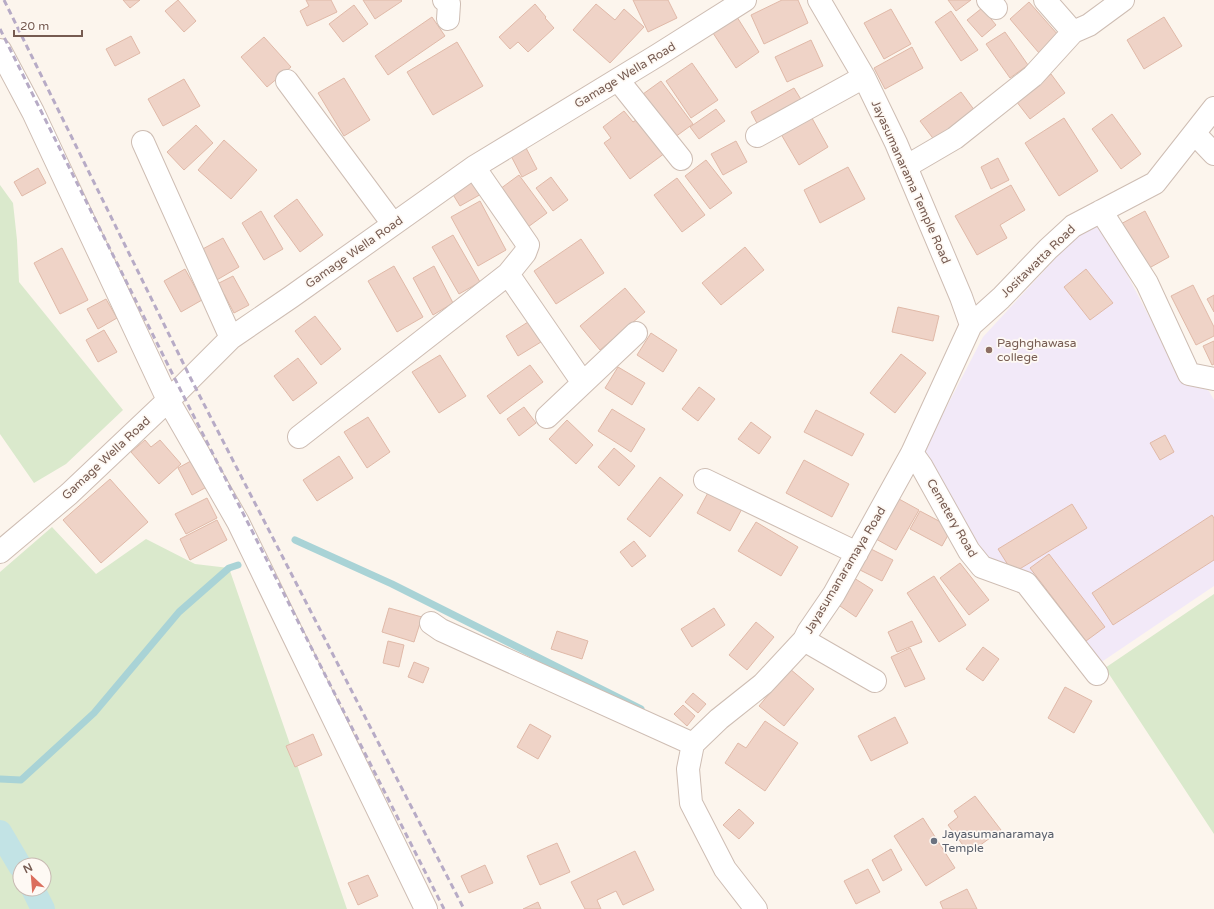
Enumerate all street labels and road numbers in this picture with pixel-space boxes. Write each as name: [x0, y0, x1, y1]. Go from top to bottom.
street label: Gamage Wella Road: [572, 39, 678, 111]
street label: Jayasumanarama Temple Road: [869, 98, 953, 266]
street label: Gamage Wella Road: [303, 213, 405, 291]
street label: Jositawatta Road: [998, 222, 1078, 300]
street label: Gamage Wella Road: [59, 414, 153, 502]
street label: Cemetery Road: [924, 476, 980, 560]
street label: Jayasumanaramaya Road: [802, 504, 888, 636]

